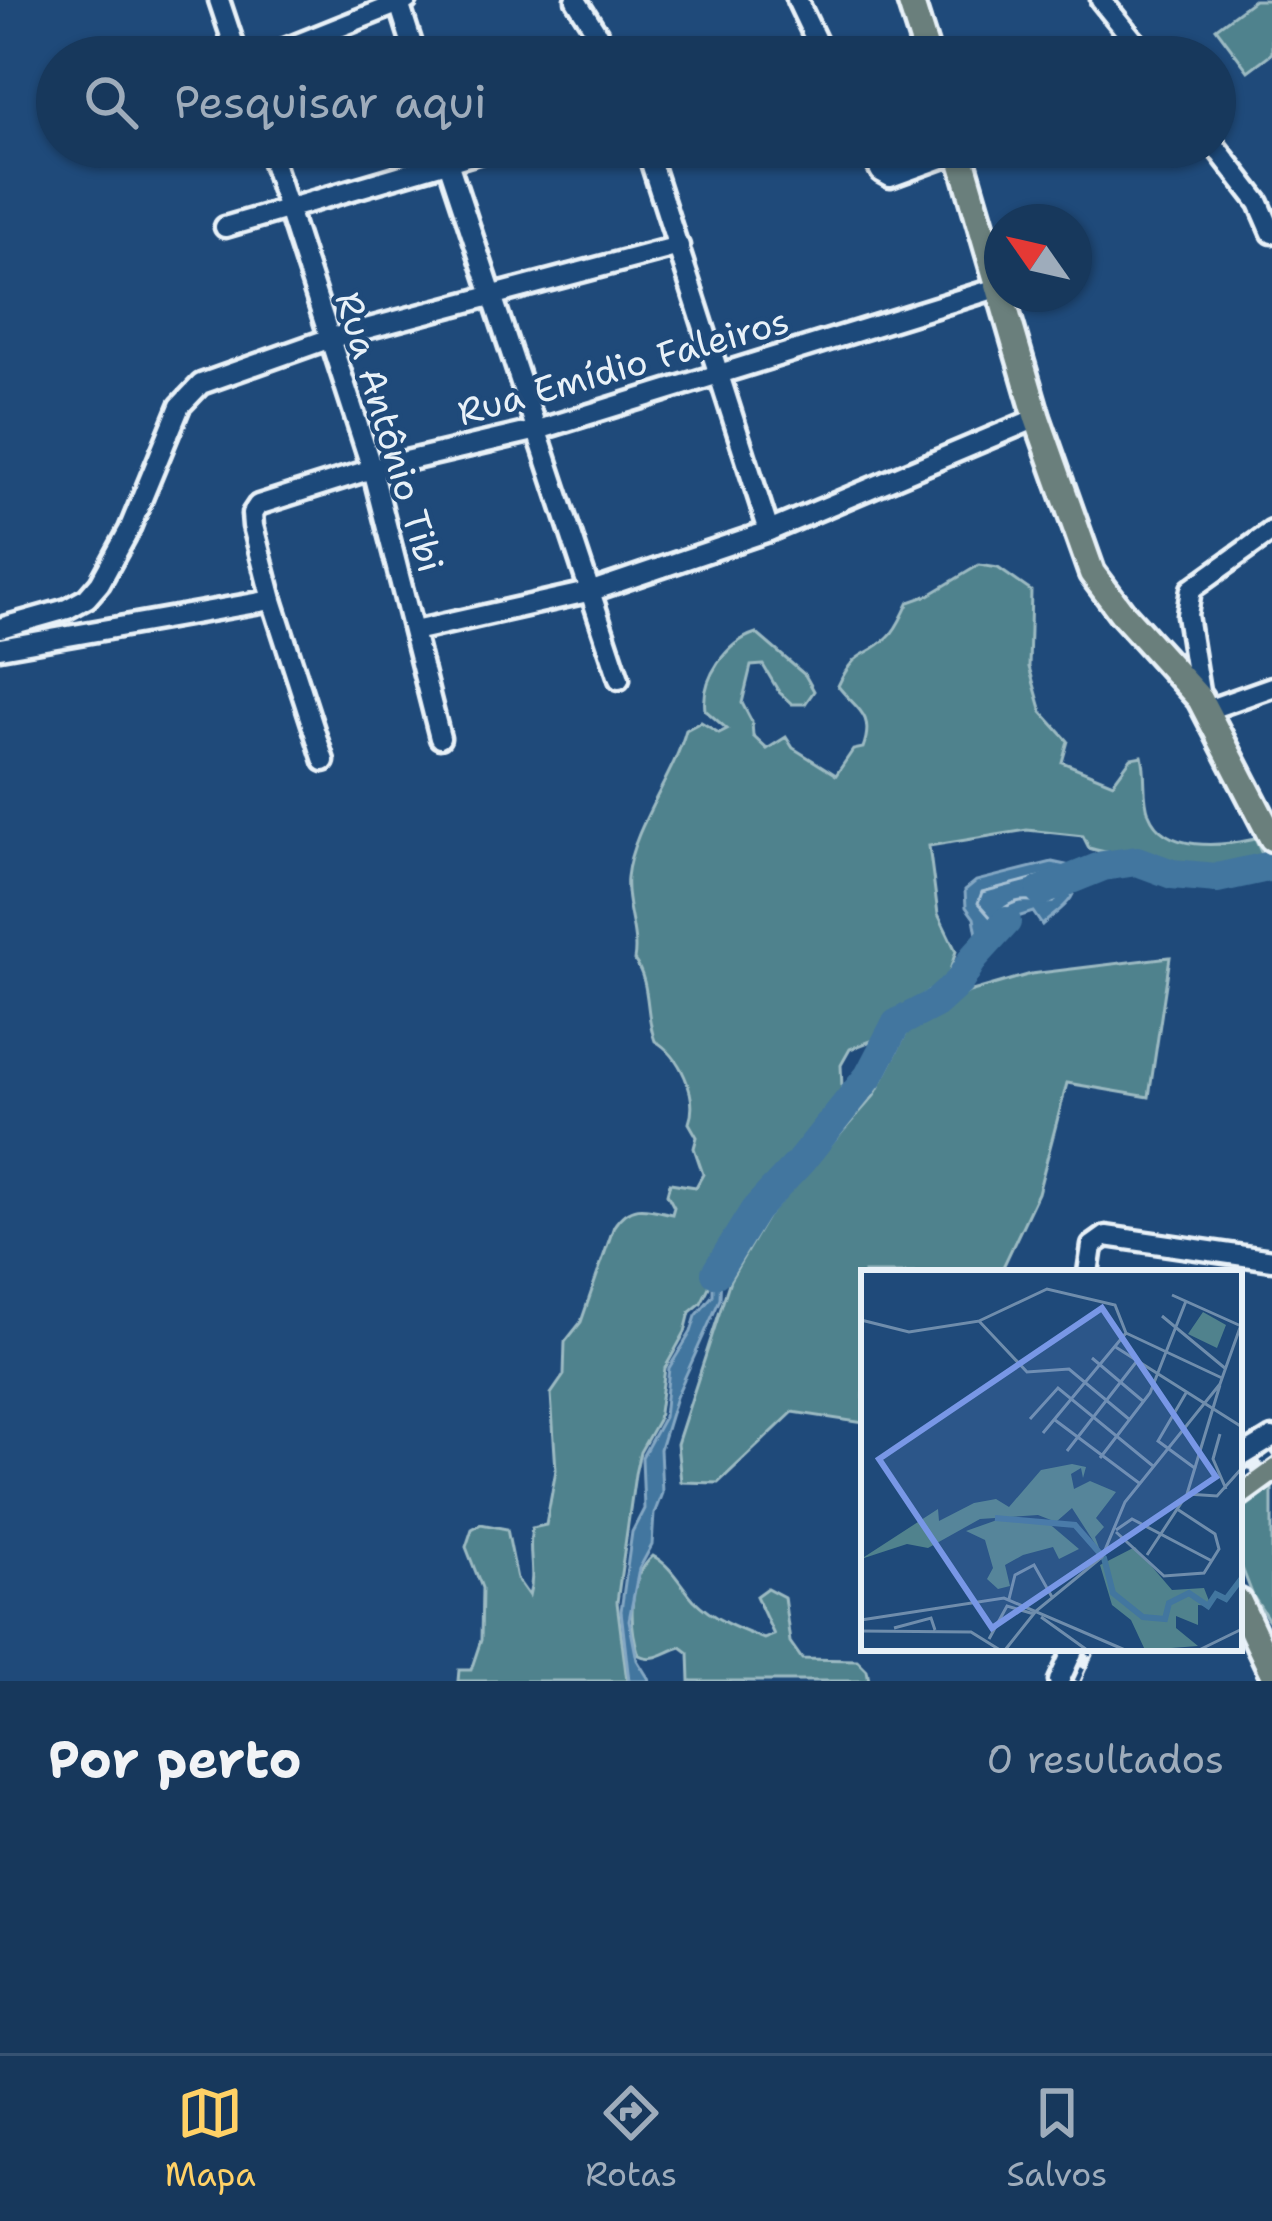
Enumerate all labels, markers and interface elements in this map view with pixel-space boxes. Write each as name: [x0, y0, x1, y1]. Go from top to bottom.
search box: [36, 36, 1236, 168]
icon: search: [78, 69, 144, 135]
text: Pesquisar aqui: [174, 72, 487, 132]
north arrow: [984, 204, 1092, 312]
street label: Rua Antônio Tibi: [324, 286, 455, 578]
street label: Rua Emídio Faleiros: [452, 296, 795, 437]
inset map: [861, 1270, 1242, 1651]
text: Por perto: [48, 1725, 302, 1793]
text: 0 resultados: [986, 1733, 1224, 1785]
tab: Mapa: [165, 2080, 256, 2197]
tab: Rotas: [585, 2080, 677, 2197]
tab: Salvos: [1006, 2080, 1107, 2197]

